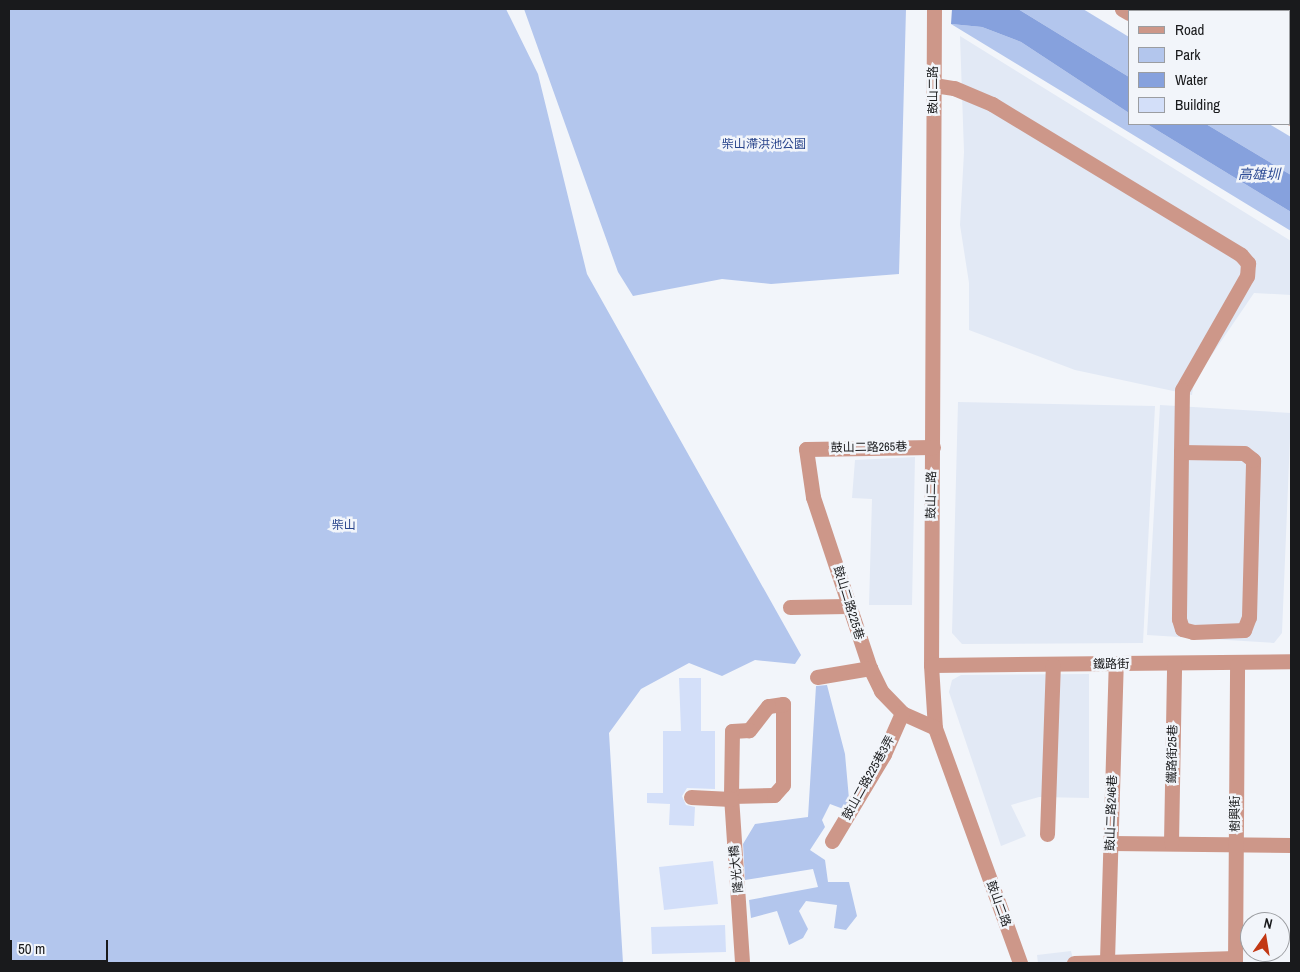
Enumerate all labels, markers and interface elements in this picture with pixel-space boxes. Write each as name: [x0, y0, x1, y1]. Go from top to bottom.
legend: [1128, 10, 1290, 125]
text: Road: [1175, 19, 1204, 40]
text: Park: [1175, 44, 1200, 65]
street label: 鼓山二路: [927, 66, 941, 114]
text: Water: [1175, 69, 1207, 90]
text: Building: [1175, 94, 1220, 115]
park label: 柴山滯洪池公園: [722, 138, 806, 152]
water label: 高雄圳: [1238, 166, 1280, 182]
street label: 鼓山二路265巷: [831, 440, 907, 456]
street label: 鼓山二路: [924, 471, 940, 519]
park label: 柴山: [332, 519, 356, 533]
street label: 鼓山二路225巷: [830, 564, 866, 642]
street label: 鐵路街: [1093, 658, 1129, 672]
street label: 鐵路街25巷: [1165, 724, 1181, 784]
street label: 鼓山二路225巷3弄: [840, 733, 898, 823]
street label: 鼓山二路246巷: [1103, 775, 1121, 851]
street label: 樹興街: [1229, 796, 1243, 832]
street label: 隆光大橋: [727, 844, 747, 894]
street label: 鼓山二路: [983, 879, 1013, 929]
north arrow: [1240, 912, 1290, 962]
text: N: [1262, 914, 1274, 933]
scale bar: [12, 930, 110, 962]
text: 50 m: [18, 938, 45, 959]

